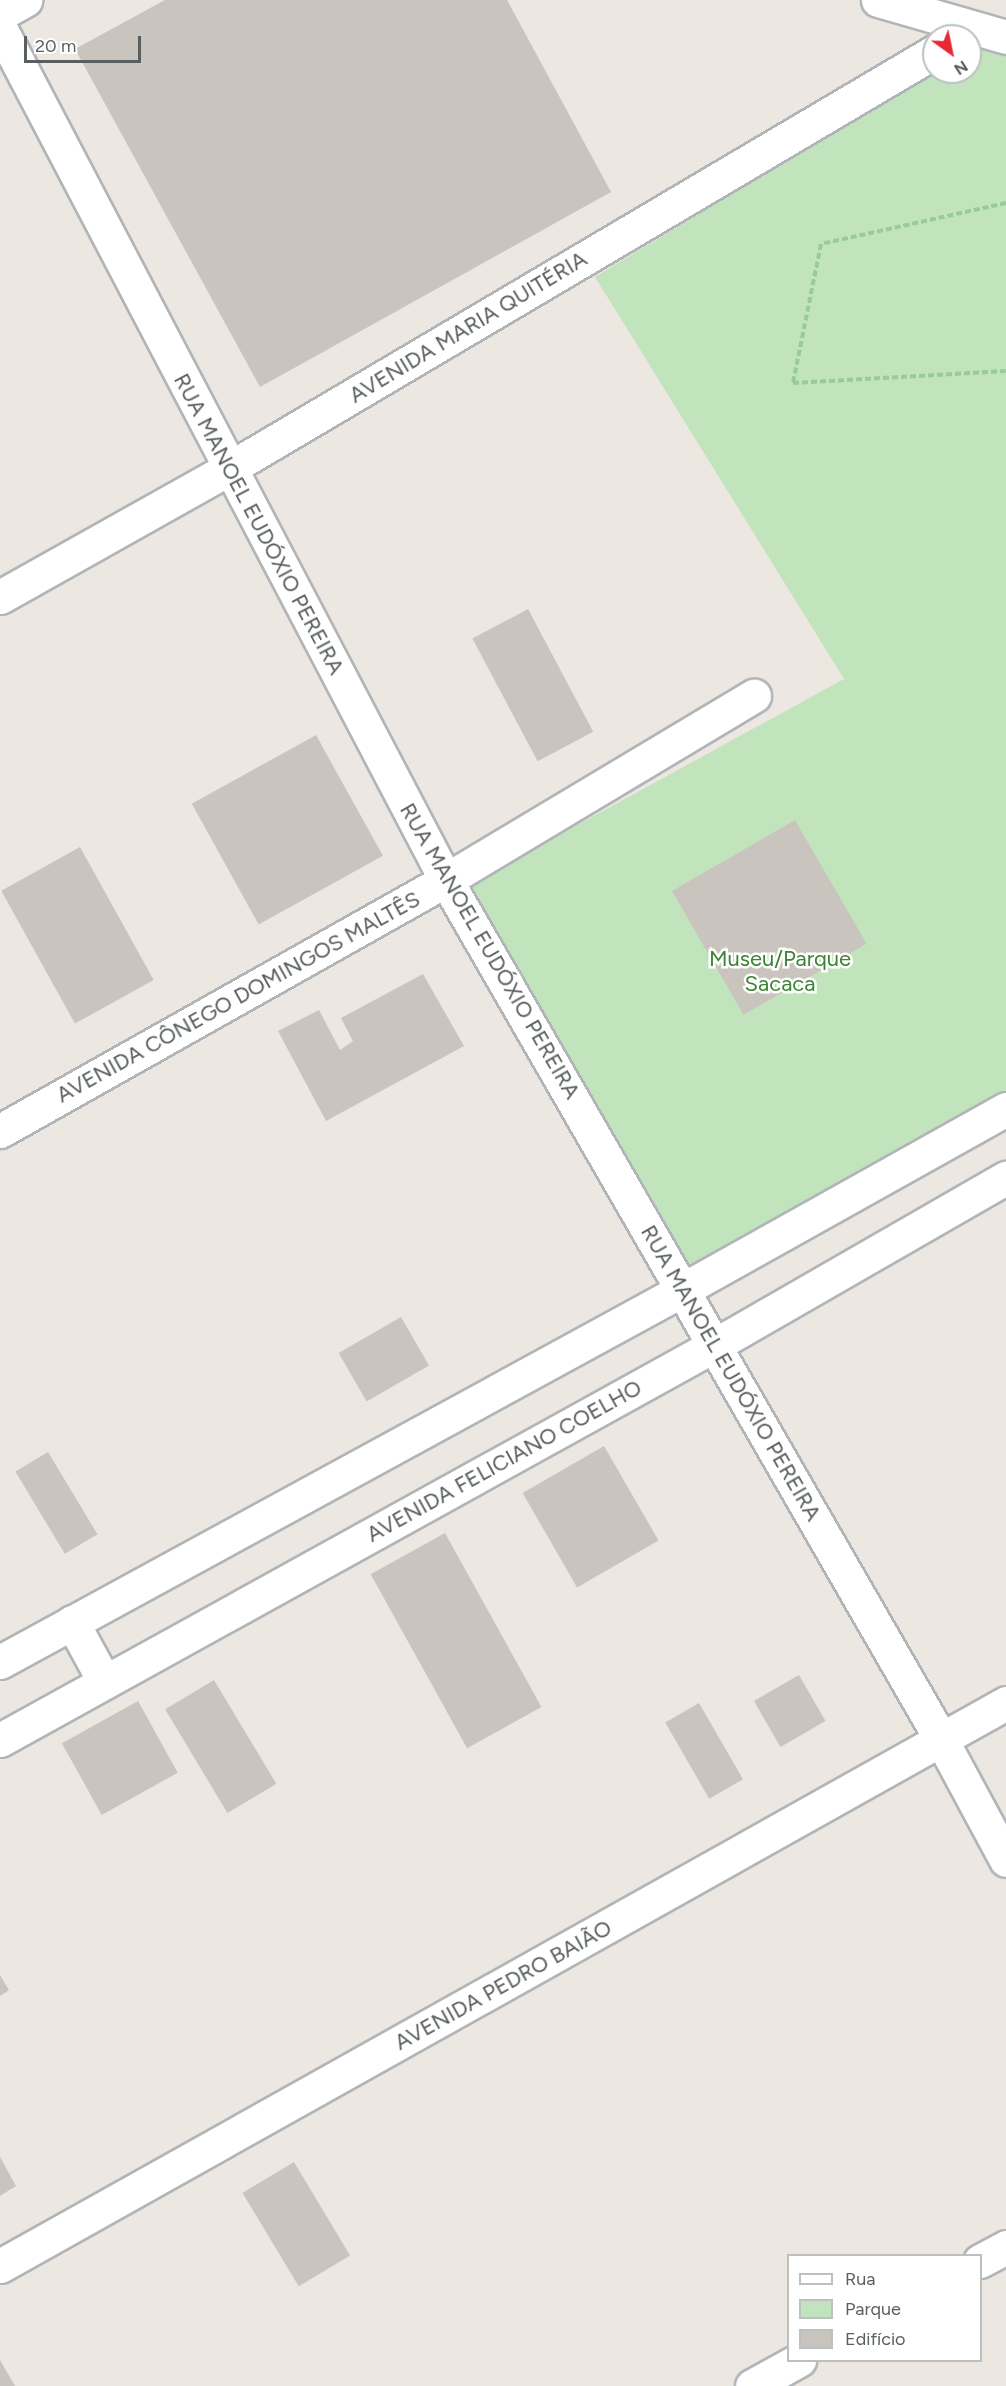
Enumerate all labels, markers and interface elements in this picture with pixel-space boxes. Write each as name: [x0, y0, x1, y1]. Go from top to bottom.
scale bar: [27, 24, 144, 62]
north arrow: [922, 24, 982, 84]
text: 20 m: [35, 35, 76, 57]
text: N: [951, 57, 971, 79]
street label: AVENIDA MARIA QUITÉRIA: [344, 245, 592, 409]
street label: RUA MANOEL EUDÓXIO PEREIRA: [168, 369, 350, 679]
street label: RUA MANOEL EUDÓXIO PEREIRA: [394, 798, 586, 1104]
street label: AVENIDA CÔNEGO DOMINGOS MALTÊS: [52, 886, 424, 1108]
park label: Museu/Parque Sacaca: [709, 945, 851, 996]
street label: RUA MANOEL EUDÓXIO PEREIRA: [635, 1220, 827, 1526]
street label: AVENIDA FELICIANO COELHO: [362, 1374, 646, 1548]
street label: AVENIDA PEDRO BAIÃO: [390, 1914, 616, 2056]
legend: [787, 2254, 982, 2362]
text: Rua: [845, 2268, 876, 2290]
text: Parque: [845, 2298, 901, 2320]
text: Edifício: [845, 2328, 906, 2350]

